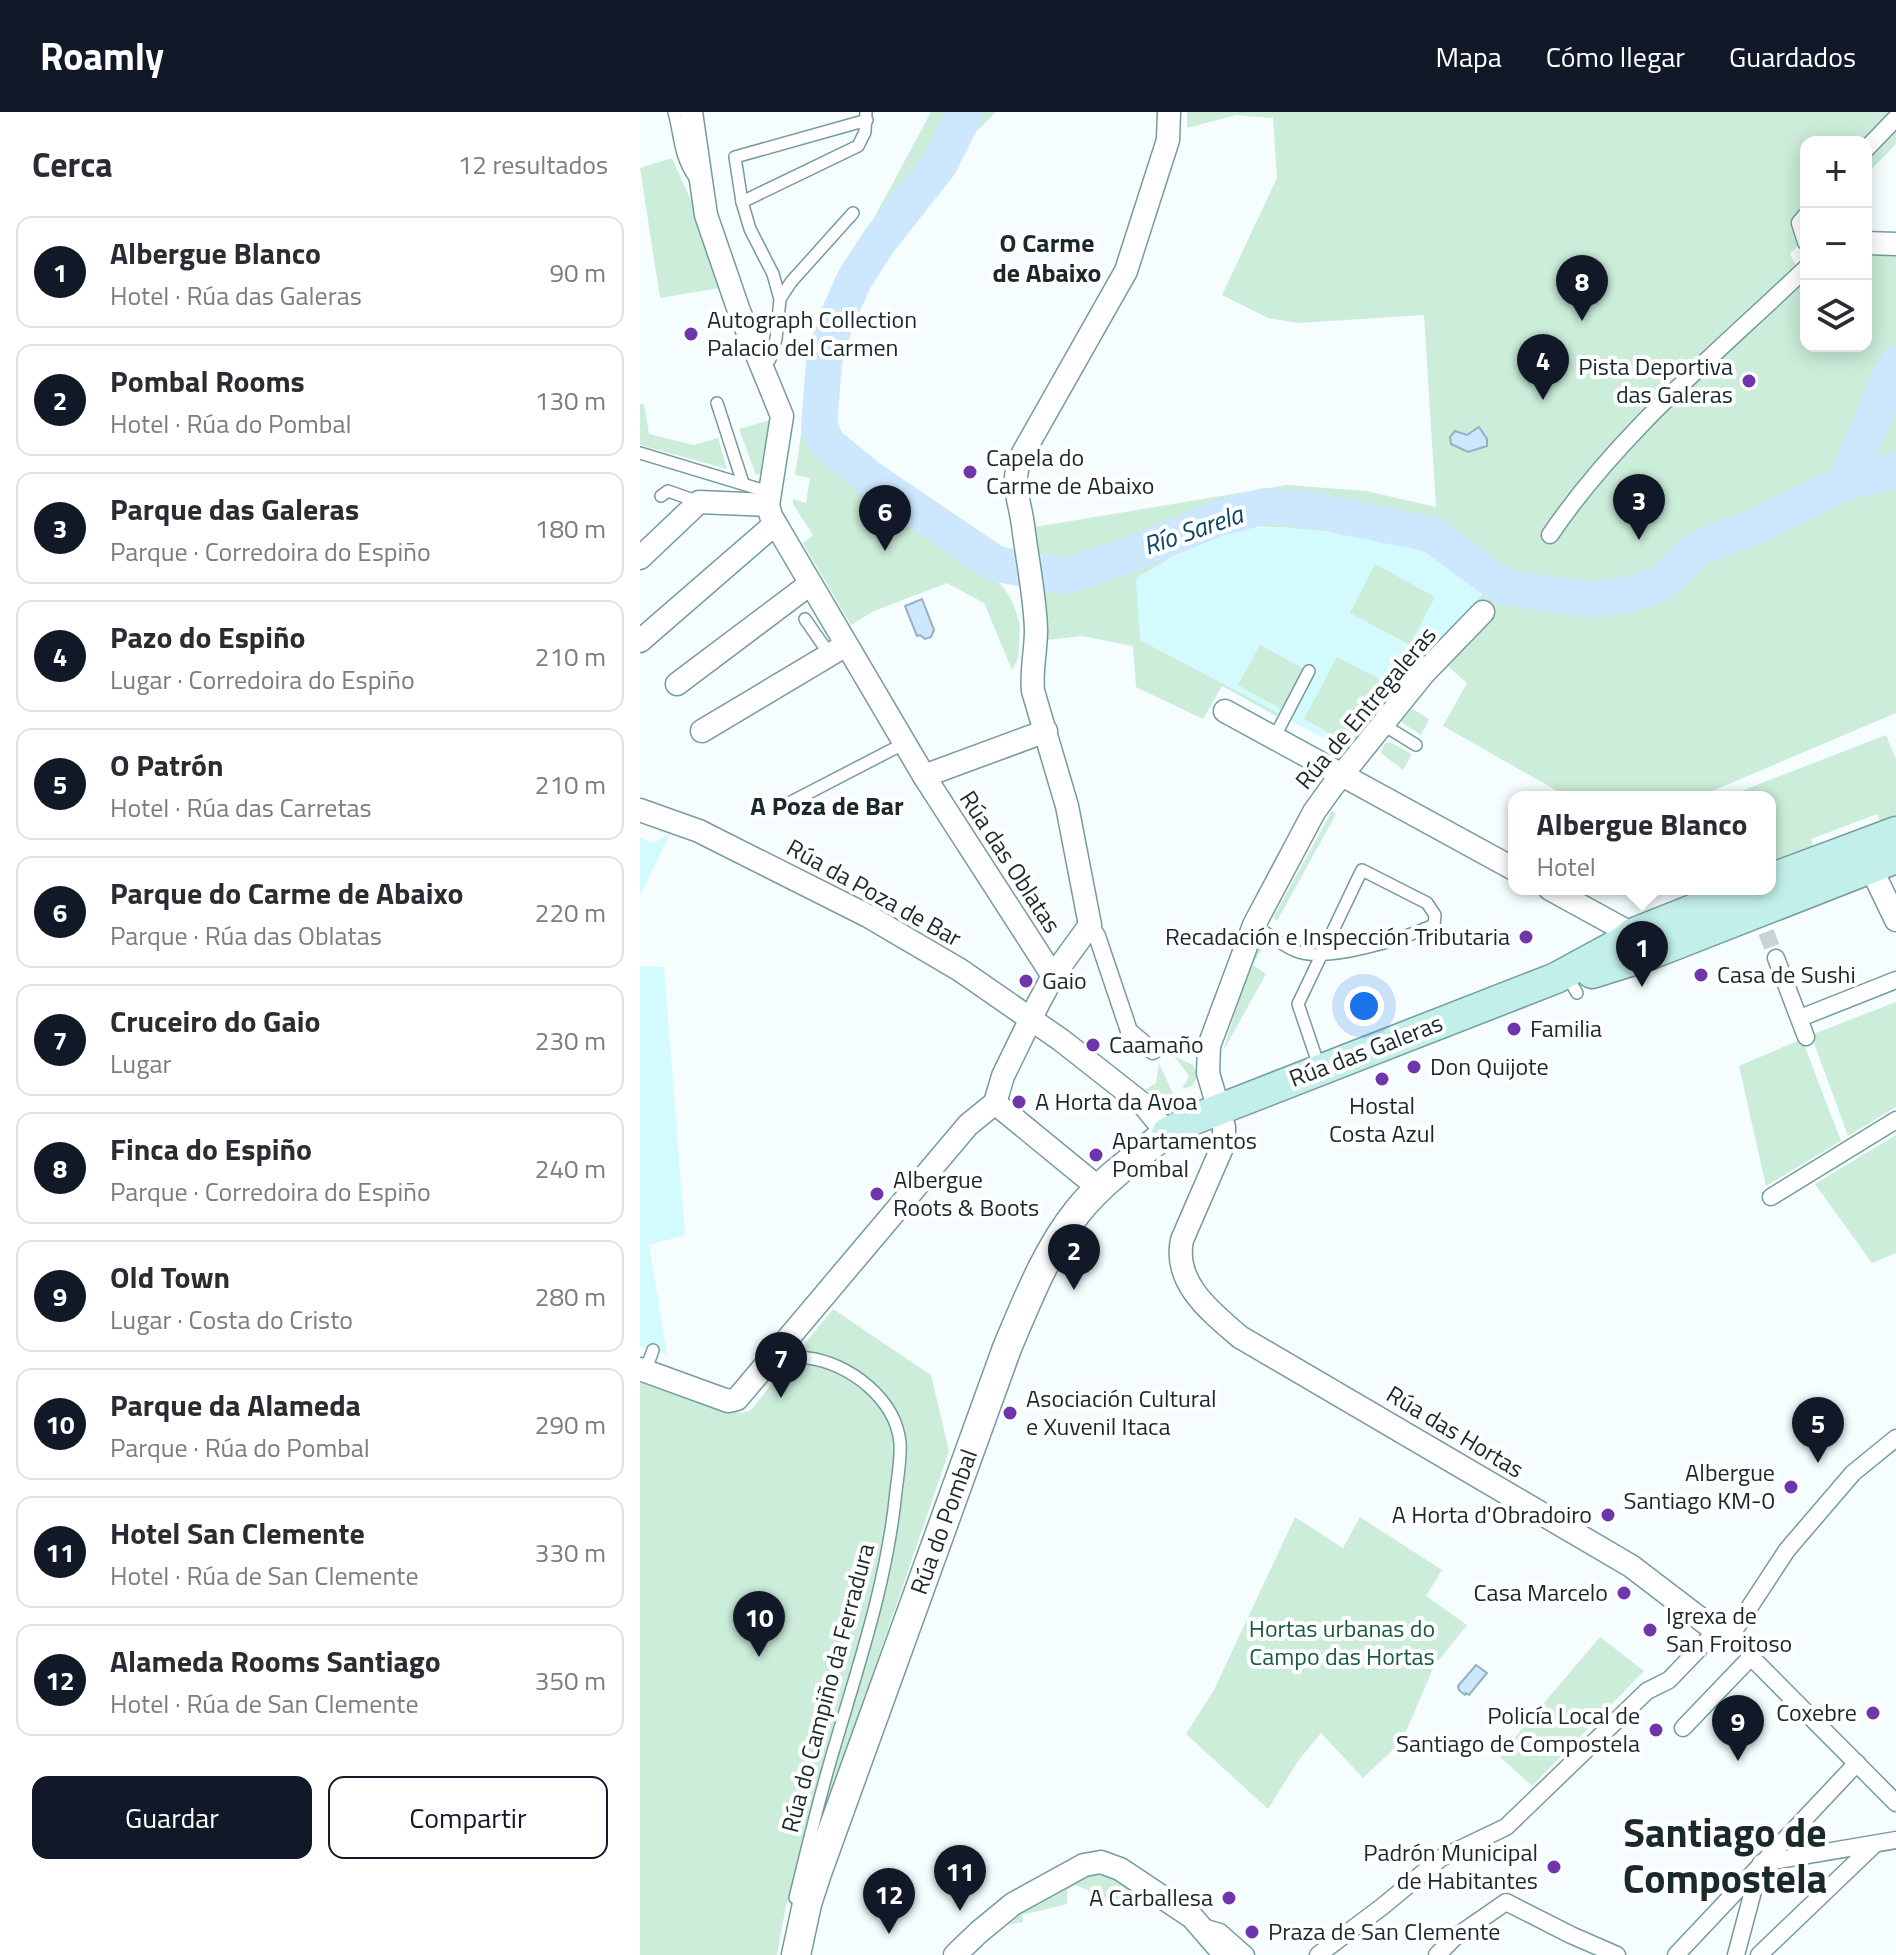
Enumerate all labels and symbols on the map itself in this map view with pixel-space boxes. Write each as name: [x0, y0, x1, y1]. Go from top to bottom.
district label: O Carme de Abaixo: [993, 223, 1101, 292]
pin: 8: [1556, 255, 1608, 321]
place label: Autograph Collection Palacio del Carmen: [707, 301, 917, 365]
marker: Autograph Collection Palacio del Carmen: [682, 325, 700, 343]
pin: 4: [1517, 334, 1569, 400]
place label: Pista Deportiva das Galeras: [1578, 348, 1733, 412]
marker: Pista Deportiva das Galeras: [1740, 372, 1758, 390]
place label: Capela do Carme de Abaixo: [986, 439, 1154, 503]
marker: Capela do Carme de Abaixo: [961, 463, 979, 481]
pin: 3: [1613, 474, 1665, 540]
pin: 6: [859, 485, 911, 551]
water label: Río Sarela: [1138, 494, 1250, 565]
street label: Rúa de Entregaleras: [1286, 618, 1444, 797]
street label: Rúa das Oblatas: [951, 783, 1070, 940]
district label: A Poza de Bar: [750, 786, 904, 825]
street label: Rúa da Poza de Bar: [781, 829, 968, 955]
place label: Recadación e Inspección Tributaria: [1165, 918, 1510, 954]
pin: 1: [1616, 921, 1668, 987]
marker: Recadación e Inspección Tributaria: [1517, 928, 1535, 946]
place label: Casa de Sushi: [1717, 956, 1856, 992]
place label: Gaio: [1042, 962, 1087, 998]
marker: Casa de Sushi: [1692, 966, 1710, 984]
marker: Gaio: [1017, 972, 1035, 990]
your location: [1344, 986, 1384, 1026]
street label: Rúa das Galeras: [1284, 1004, 1448, 1096]
place label: Familia: [1530, 1010, 1602, 1046]
marker: Familia: [1505, 1020, 1523, 1038]
place label: Caamaño: [1109, 1026, 1204, 1062]
marker: Caamaño: [1084, 1036, 1102, 1054]
place label: Don Quijote: [1430, 1048, 1549, 1084]
marker: Don Quijote: [1405, 1058, 1423, 1076]
marker: Hostal Costa Azul: [1373, 1070, 1391, 1088]
place label: A Horta da Avoa: [1035, 1083, 1197, 1119]
place label: Hostal Costa Azul: [1329, 1087, 1435, 1151]
marker: A Horta da Avoa: [1010, 1093, 1028, 1111]
place label: Apartamentos Pombal: [1112, 1122, 1257, 1186]
marker: Apartamentos Pombal: [1087, 1146, 1105, 1164]
place label: Albergue Roots & Boots: [893, 1161, 1039, 1225]
marker: Albergue Roots & Boots: [868, 1185, 886, 1203]
pin: 2: [1048, 1224, 1100, 1290]
pin: 7: [755, 1332, 807, 1398]
street label: Rúa das Hortas: [1380, 1376, 1531, 1486]
place label: Asociación Cultural e Xuvenil Itaca: [1026, 1380, 1217, 1444]
pin: 5: [1792, 1397, 1844, 1463]
marker: Asociación Cultural e Xuvenil Itaca: [1001, 1404, 1019, 1422]
street label: Rúa do Pombal: [900, 1444, 986, 1599]
place label: Albergue Santiago KM-0: [1623, 1454, 1775, 1518]
marker: Albergue Santiago KM-0: [1782, 1478, 1800, 1496]
place label: A Horta d'Obradoiro: [1392, 1496, 1592, 1532]
marker: A Horta d'Obradoiro: [1599, 1506, 1617, 1524]
street label: Rúa do Campiño da Ferradura: [771, 1539, 883, 1836]
place label: Casa Marcelo: [1474, 1574, 1608, 1610]
marker: Casa Marcelo: [1615, 1584, 1633, 1602]
pin: 10: [733, 1591, 785, 1657]
place label: Igrexa de San Froitoso: [1666, 1597, 1792, 1661]
park label: Hortas urbanas do Campo das Hortas: [1249, 1610, 1435, 1674]
marker: Igrexa de San Froitoso: [1641, 1621, 1659, 1639]
place label: Coxebre: [1776, 1694, 1857, 1730]
pin: 9: [1712, 1695, 1764, 1761]
place label: Policía Local de Santiago de Compostela: [1396, 1697, 1640, 1761]
marker: Coxebre: [1864, 1704, 1882, 1722]
marker: Policía Local de Santiago de Compostela: [1647, 1721, 1665, 1739]
district label: Santiago de Compostela: [1623, 1802, 1827, 1909]
place label: Padrón Municipal de Habitantes: [1363, 1834, 1538, 1898]
pin: 11: [934, 1845, 986, 1911]
marker: Padrón Municipal de Habitantes: [1545, 1858, 1563, 1876]
pin: 12: [863, 1868, 915, 1934]
place label: A Carballesa: [1089, 1879, 1213, 1915]
marker: A Carballesa: [1220, 1889, 1238, 1907]
place label: Praza de San Clemente: [1268, 1913, 1500, 1949]
marker: Praza de San Clemente: [1243, 1923, 1261, 1941]

